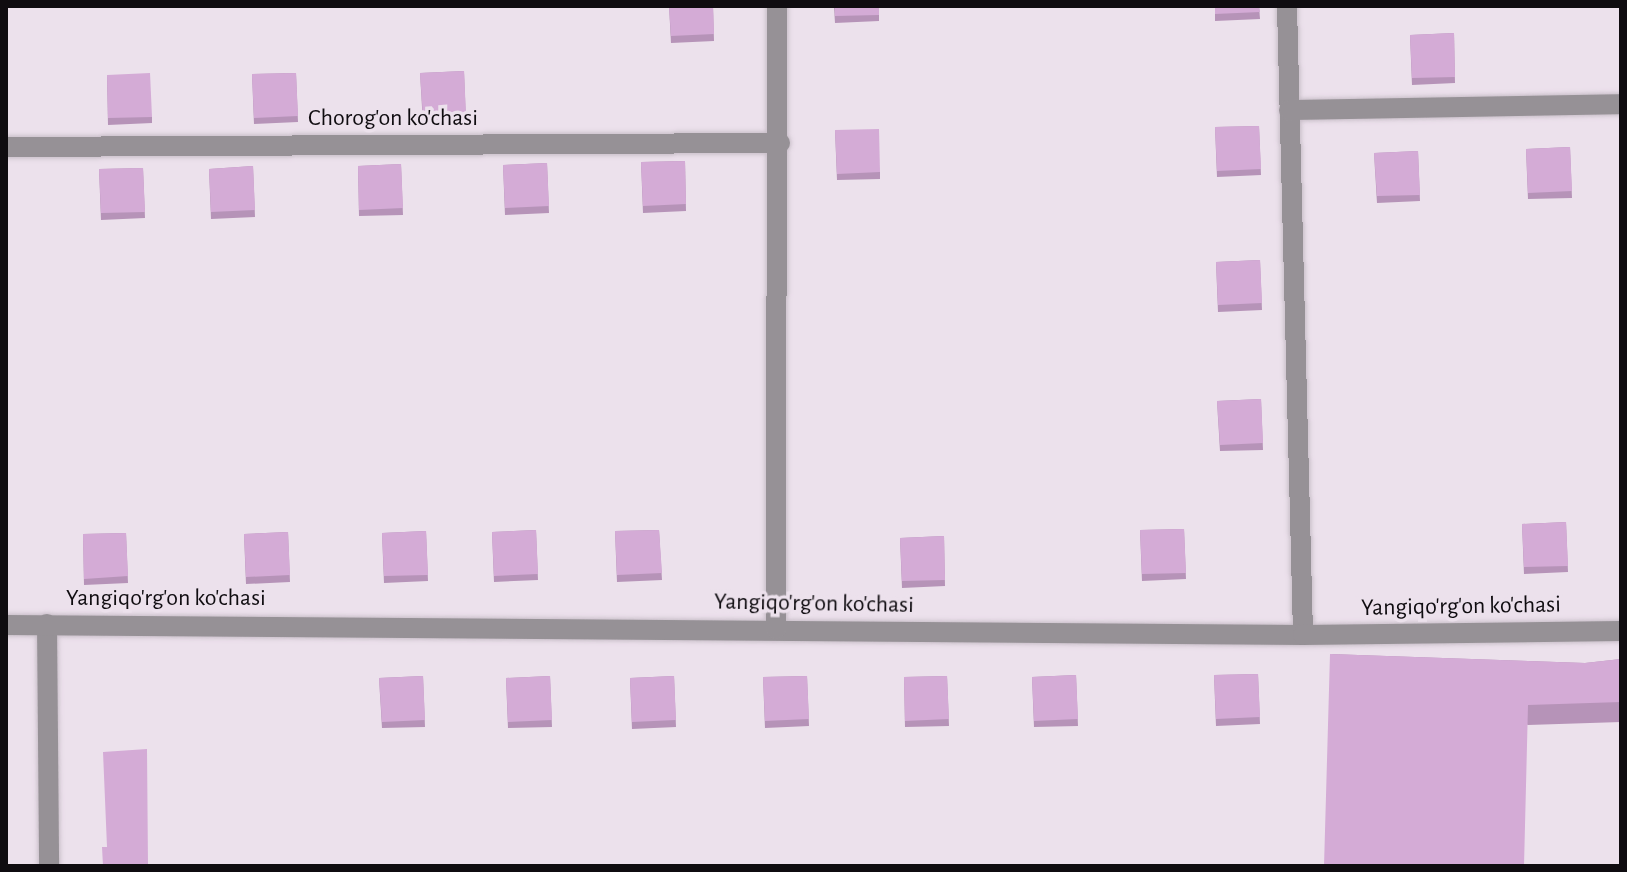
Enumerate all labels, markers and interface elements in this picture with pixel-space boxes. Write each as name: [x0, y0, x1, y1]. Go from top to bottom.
street label: Chorog'on ko'chasi: [308, 105, 478, 133]
street label: Yangiqo'rg'on ko'chasi: [66, 585, 266, 613]
street label: Yangiqo'rg'on ko'chasi: [714, 588, 914, 620]
street label: Yangiqo'rg'on ko'chasi: [1361, 591, 1561, 623]

